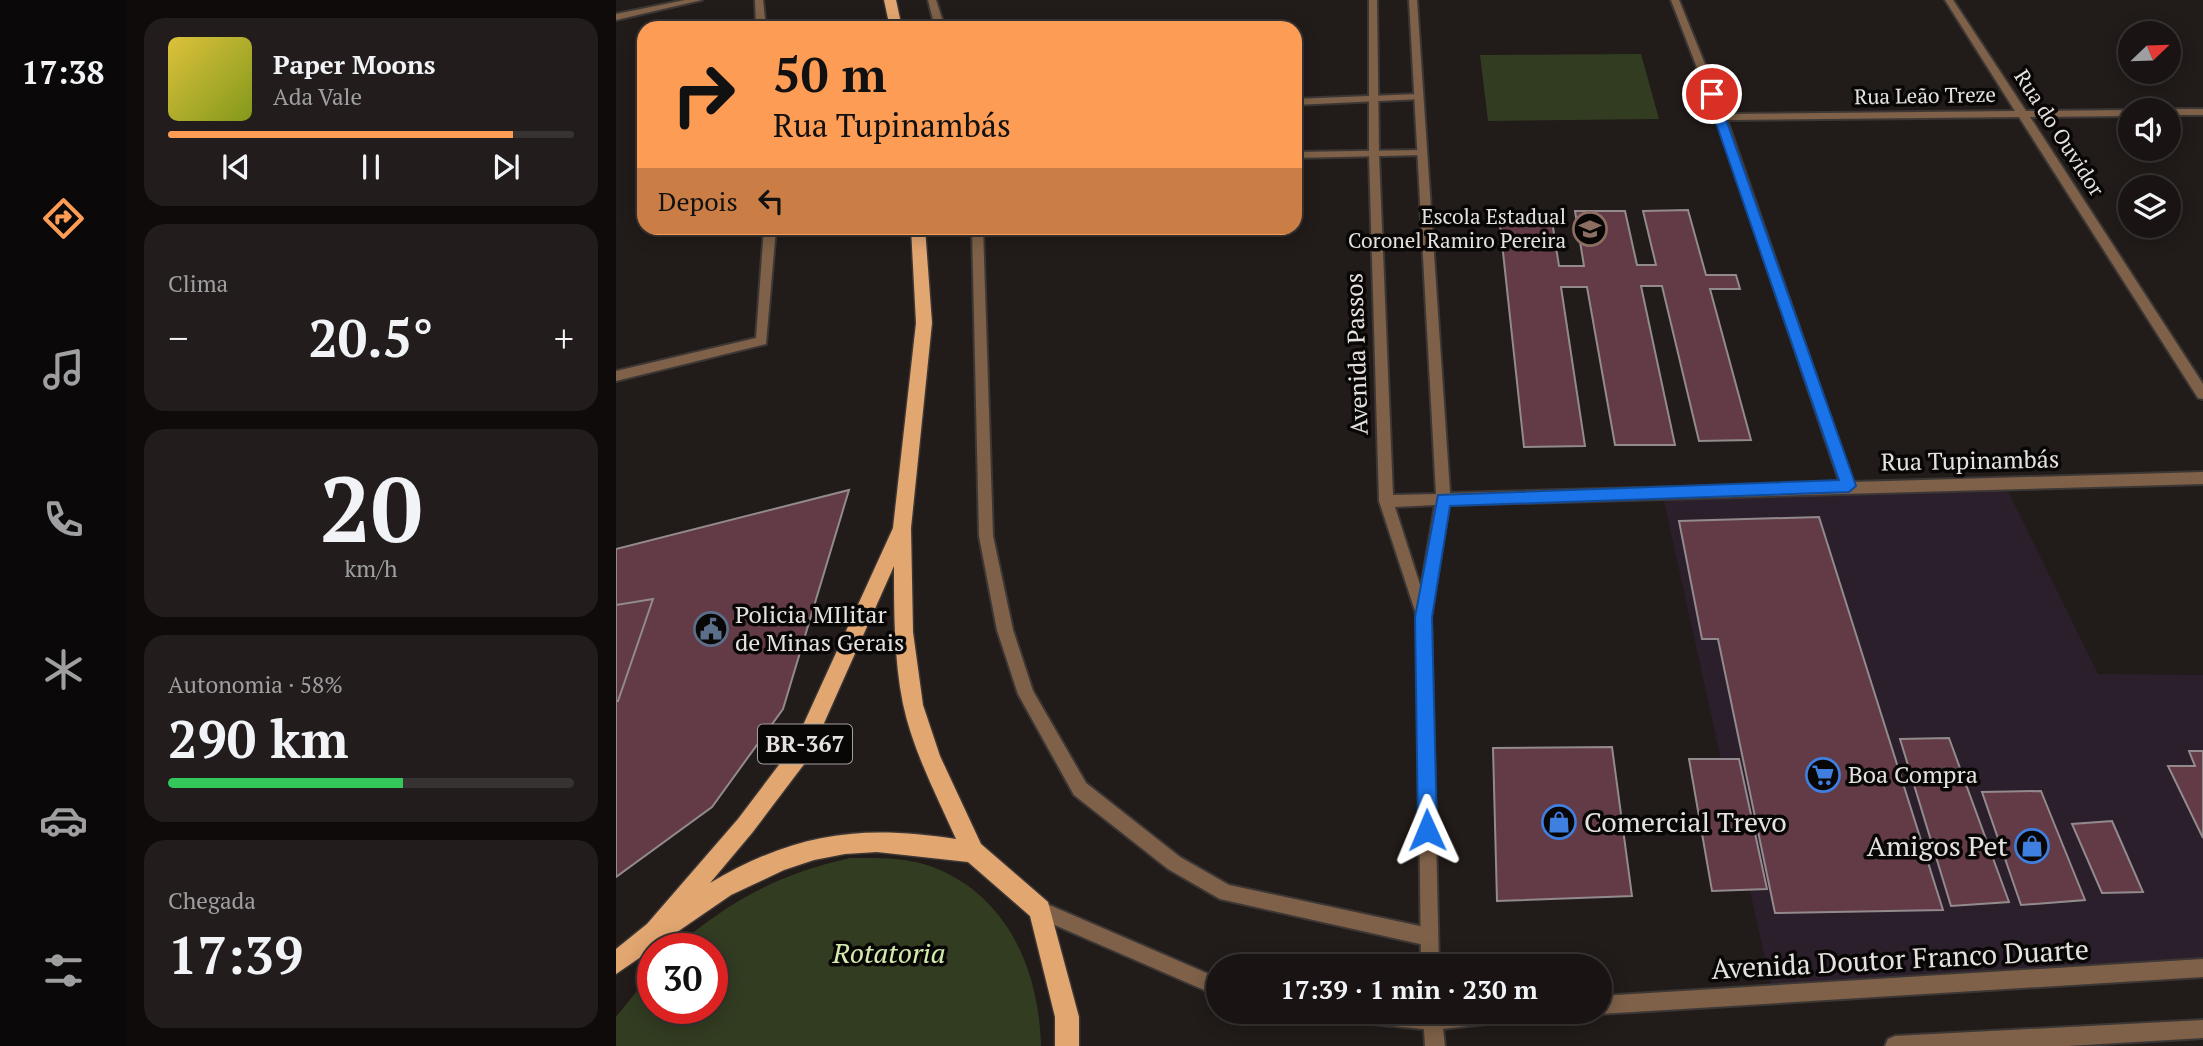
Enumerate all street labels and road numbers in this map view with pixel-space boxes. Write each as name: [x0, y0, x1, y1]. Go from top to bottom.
street label: Rua do Ouvidor: [2009, 64, 2111, 201]
street label: Rua Leão Treze: [1854, 80, 1996, 110]
street label: Avenida Passos: [1337, 272, 1375, 436]
street label: Rua Tupinambás: [1881, 442, 2059, 478]
road number: BR-367: [758, 724, 852, 764]
street label: Avenida Doutor Franco Duarte: [1710, 930, 2090, 987]

